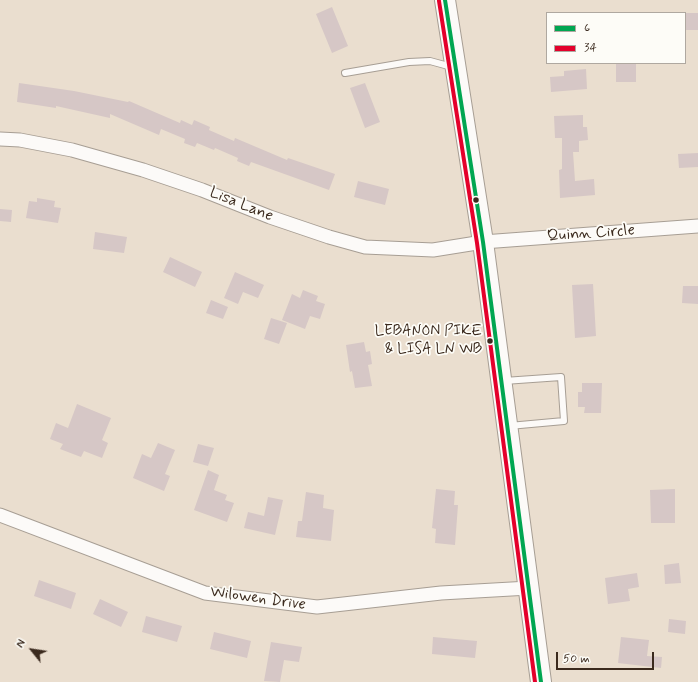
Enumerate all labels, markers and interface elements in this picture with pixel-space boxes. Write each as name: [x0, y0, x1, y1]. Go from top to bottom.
legend: [546, 12, 686, 64]
text: 6: [584, 20, 590, 36]
text: 34: [584, 40, 597, 56]
street label: Lisa Lane: [206, 184, 276, 226]
unlabelled marker: [471, 195, 481, 205]
street label: Quinn Circle: [546, 221, 636, 247]
place label: LEBANON PIKE & LISA LN WB: [375, 323, 482, 358]
marker: LEBANON PIKE & LISA LN WB: [485, 336, 495, 346]
street label: Wilowen Drive: [209, 583, 307, 615]
north arrow: [12, 630, 52, 670]
text: N: [14, 637, 29, 651]
scale bar: [558, 644, 656, 670]
text: 50 m: [563, 651, 590, 667]

